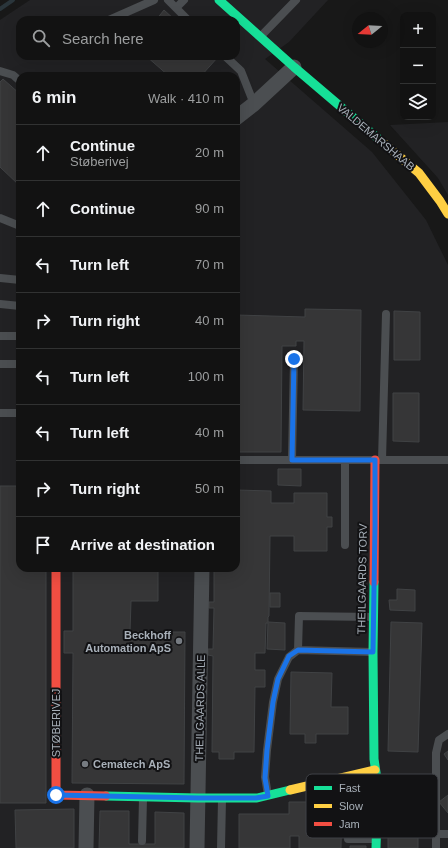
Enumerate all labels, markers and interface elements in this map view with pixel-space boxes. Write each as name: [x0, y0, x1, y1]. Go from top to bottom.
north arrow: [352, 12, 388, 48]
map controls: [400, 12, 436, 120]
button: +: [400, 12, 436, 48]
search box: [16, 16, 240, 60]
icon: search: [30, 27, 52, 49]
text: Search here: [62, 30, 144, 47]
button: −: [400, 48, 436, 84]
button: layers: [400, 84, 436, 120]
text: 6 min: [32, 88, 76, 107]
text: Walk · 410 m: [148, 91, 224, 106]
street label: VALDEMARSHAAB: [335, 101, 417, 173]
text: Continue: [70, 137, 135, 154]
icon: ahead: [32, 142, 54, 164]
text: 20 m: [195, 145, 224, 160]
text: Støberivej: [70, 154, 129, 169]
icon: ahead: [32, 198, 54, 220]
text: Continue: [70, 200, 135, 217]
text: 90 m: [195, 201, 224, 216]
icon: left: [32, 254, 54, 276]
text: Turn left: [70, 256, 129, 273]
text: 70 m: [195, 257, 224, 272]
icon: right: [32, 310, 54, 332]
text: Turn right: [70, 312, 140, 329]
text: 40 m: [195, 313, 224, 328]
route end: [285, 350, 303, 368]
icon: left: [32, 366, 54, 388]
text: Turn left: [70, 368, 129, 385]
text: 100 m: [188, 369, 224, 384]
icon: left: [32, 422, 54, 444]
text: Turn left: [70, 424, 129, 441]
text: 40 m: [195, 425, 224, 440]
icon: right: [32, 478, 54, 500]
text: Turn right: [70, 480, 140, 497]
text: 50 m: [195, 481, 224, 496]
street label: THEILGAARDS TORV: [355, 523, 369, 634]
icon: arrive: [32, 534, 54, 556]
text: Arrive at destination: [70, 536, 215, 553]
place label: Beckhoff Automation ApS: [85, 629, 171, 654]
marker: Beckhoff Automation ApS: [174, 636, 184, 646]
street label: THEILGAARDS ALLE: [193, 654, 207, 762]
street label: STØBERIVEJ: [50, 689, 62, 757]
place label: Cematech ApS: [93, 758, 170, 770]
marker: Cematech ApS: [80, 759, 90, 769]
legend: [306, 774, 438, 838]
text: Fast: [339, 782, 360, 794]
route start: [47, 786, 65, 804]
text: Slow: [339, 800, 363, 812]
text: Jam: [339, 818, 360, 830]

